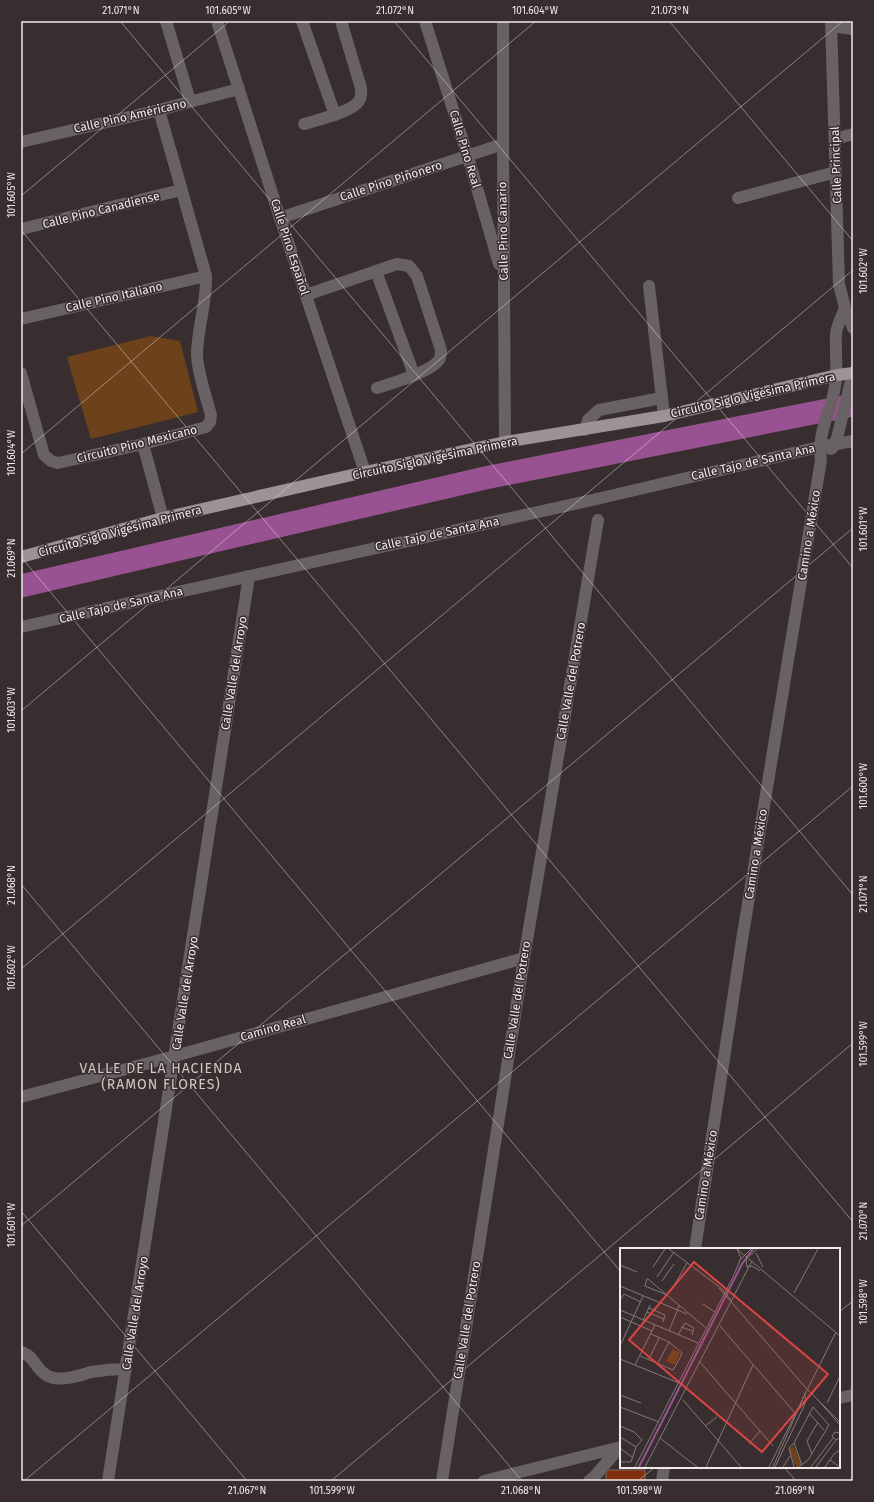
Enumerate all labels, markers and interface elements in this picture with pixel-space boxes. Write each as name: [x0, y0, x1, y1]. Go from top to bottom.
text: 21.071°N: [102, 5, 140, 17]
text: 101.605°W: [205, 5, 252, 17]
text: 21.072°N: [376, 5, 414, 17]
text: 101.604°W: [512, 5, 559, 17]
text: 21.073°N: [651, 5, 689, 17]
street label: Calle Pino Américano: [72, 96, 188, 136]
street label: Calle Pino Real: [447, 108, 484, 190]
street label: Calle Principal: [828, 126, 844, 204]
street label: Calle Pino Piñonero: [338, 158, 444, 204]
text: 101.605°W: [6, 171, 18, 218]
street label: Calle Pino Canario: [495, 181, 511, 281]
street label: Calle Pino Canadiense: [41, 189, 161, 231]
street label: Calle Pino Español: [268, 197, 312, 297]
text: 101.602°W: [858, 248, 870, 294]
street label: Calle Pino Italiano: [64, 279, 164, 315]
street label: Circuito Siglo Vigésima Primera: [669, 369, 837, 421]
street label: Circuito Pino Mexicano: [75, 422, 199, 466]
text: 101.604°W: [6, 429, 18, 476]
street label: Circuito Siglo Vigésima Primera: [351, 434, 519, 482]
street label: Calle Tajo de Santa Ana: [690, 441, 816, 483]
street label: Camino a México: [795, 489, 823, 581]
street label: Circuito Siglo Vigésima Primera: [37, 502, 203, 560]
text: 101.601°W: [858, 506, 870, 551]
street label: Calle Tajo de Santa Ana: [374, 514, 500, 554]
text: 21.069°N: [6, 538, 18, 578]
street label: Calle Tajo de Santa Ana: [58, 584, 184, 626]
street label: Calle Valle del Arroyo: [218, 615, 250, 731]
street label: Calle Valle del Potrero: [554, 621, 588, 741]
text: 101.603°W: [6, 686, 18, 733]
text: 101.600°W: [858, 762, 870, 809]
street label: Camino a México: [742, 808, 770, 900]
text: 21.068°N: [6, 865, 18, 905]
text: 21.071°N: [858, 875, 870, 913]
street label: Calle Valle del Arroyo: [169, 935, 201, 1051]
street label: Calle Valle del Potrero: [501, 940, 533, 1060]
text: 101.602°W: [6, 945, 18, 991]
street label: Camino Real: [239, 1012, 308, 1044]
text: 101.599°W: [858, 1021, 870, 1067]
district label: VALLE DE LA HACIENDA (RAMON FLORES): [80, 1060, 243, 1093]
street label: Camino a México: [692, 1129, 720, 1221]
text: 101.601°W: [6, 1202, 18, 1247]
text: 21.070°N: [858, 1202, 870, 1240]
inset map: [620, 1248, 840, 1468]
street label: Calle Valle del Arroyo: [119, 1255, 151, 1371]
street label: Calle Valle del Potrero: [451, 1260, 483, 1380]
text: 101.598°W: [858, 1278, 870, 1325]
text: 21.067°N: [228, 1485, 266, 1497]
text: 101.599°W: [309, 1485, 355, 1497]
text: 21.068°N: [501, 1485, 541, 1497]
text: 101.598°W: [616, 1485, 663, 1497]
text: 21.069°N: [775, 1485, 815, 1497]

